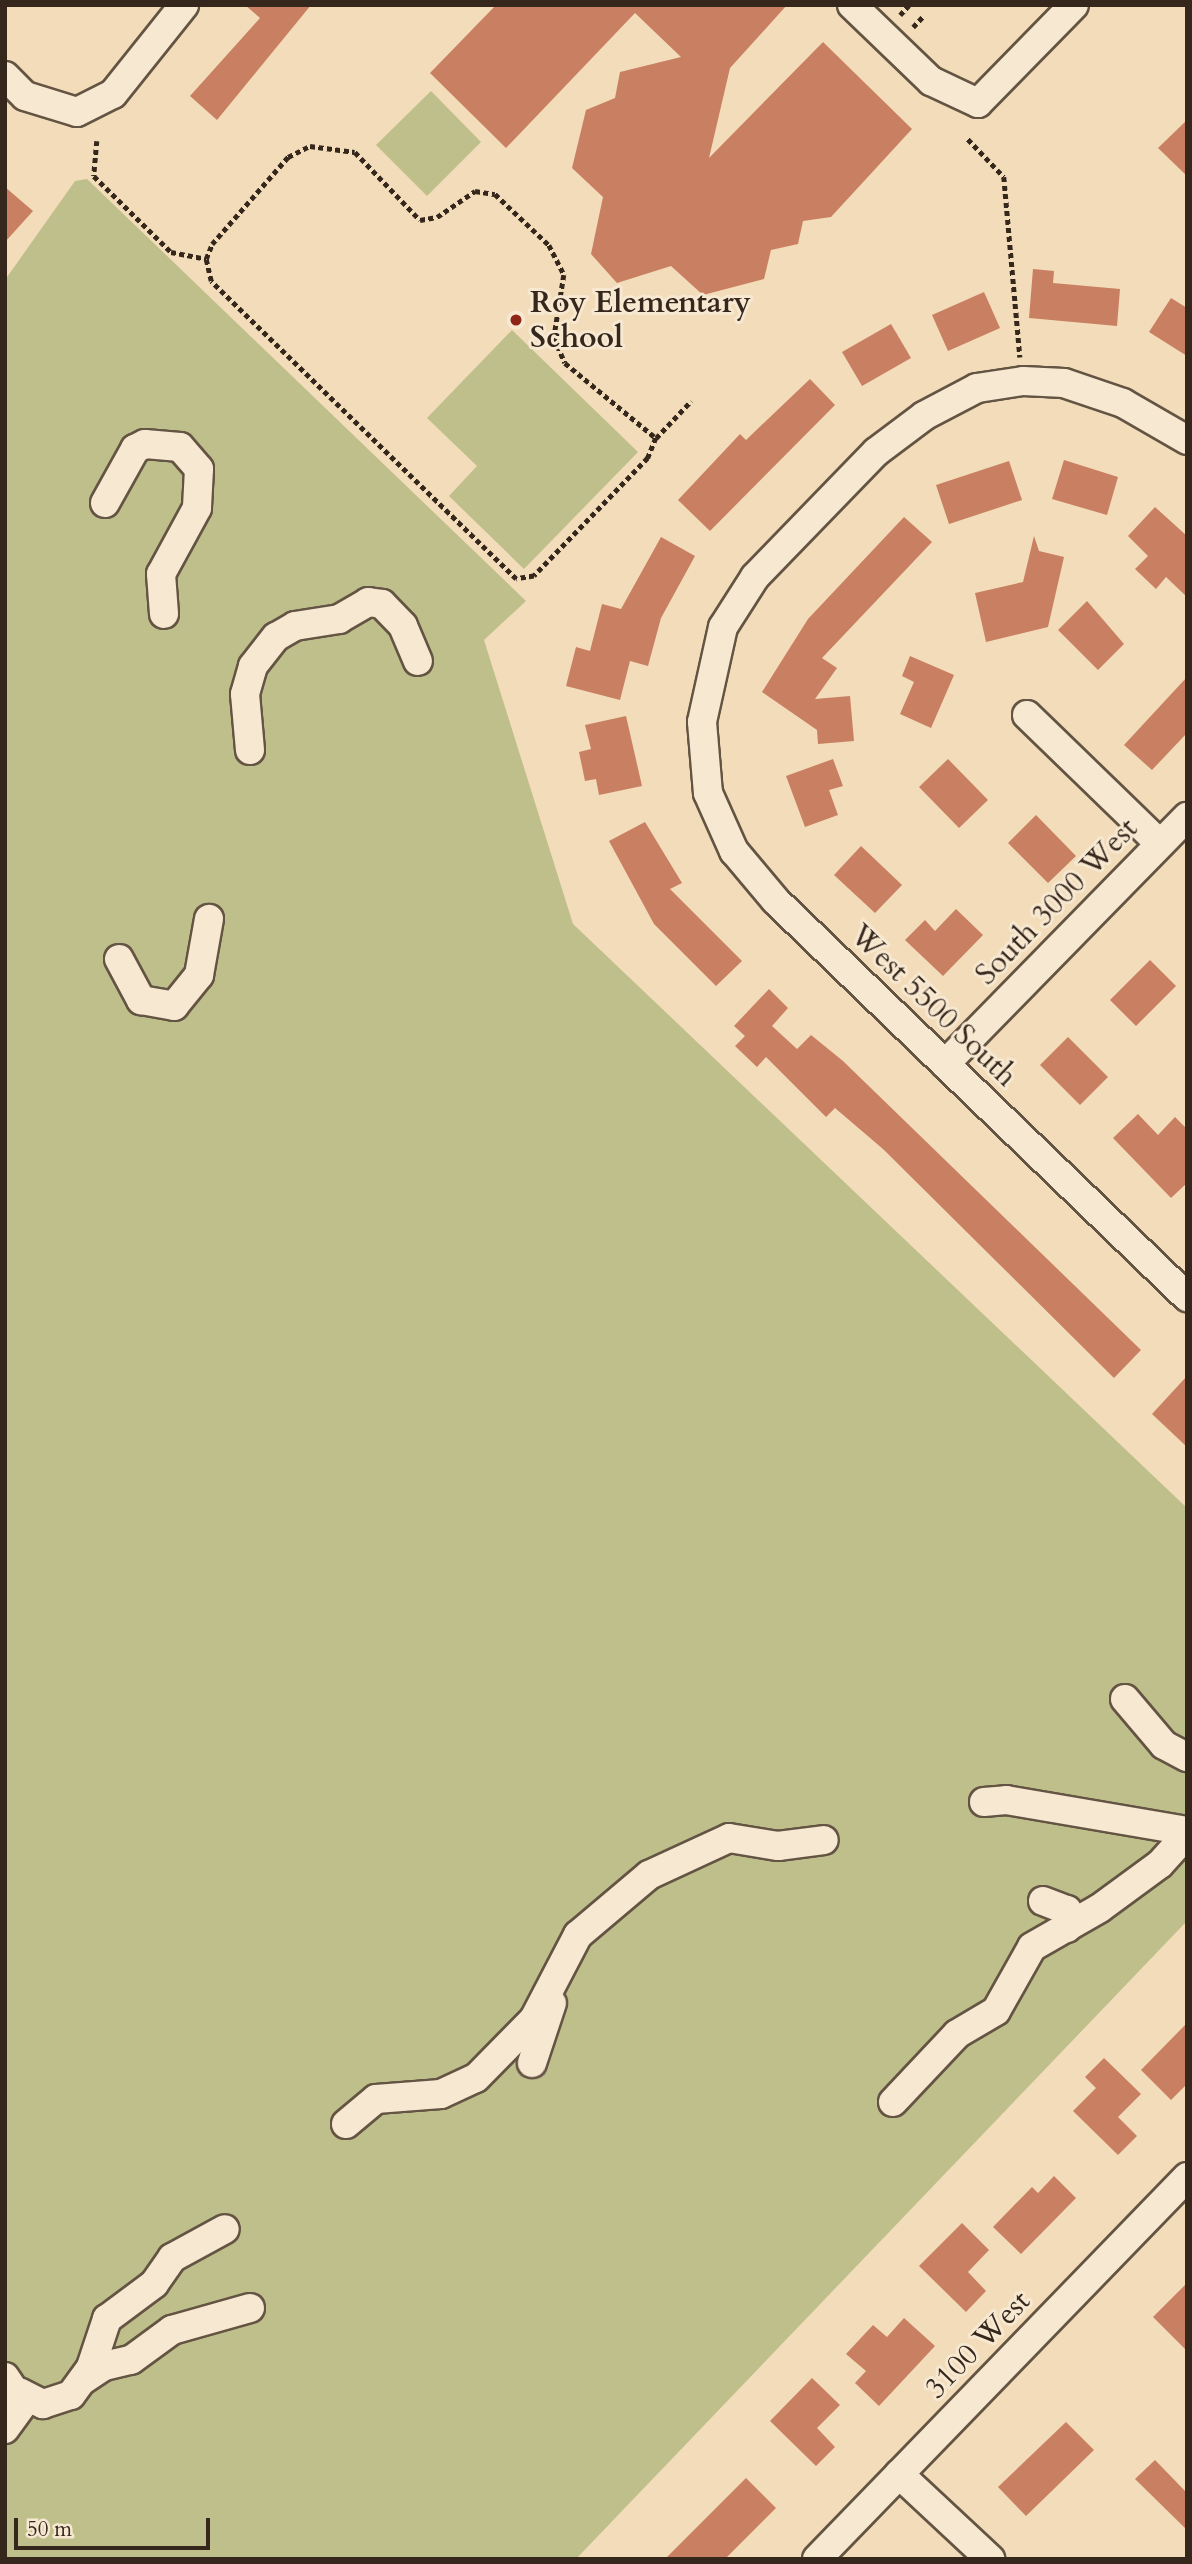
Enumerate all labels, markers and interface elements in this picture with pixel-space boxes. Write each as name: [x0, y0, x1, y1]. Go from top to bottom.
place label: Roy Elementary School: [530, 285, 751, 356]
marker: Roy Elementary School: [508, 312, 524, 328]
street label: South 3000 West: [969, 811, 1145, 993]
street label: West 5500 South: [842, 918, 1024, 1094]
street label: 3100 West: [918, 2284, 1038, 2406]
scale bar: [18, 2504, 214, 2548]
text: 50 m: [27, 2515, 72, 2544]

